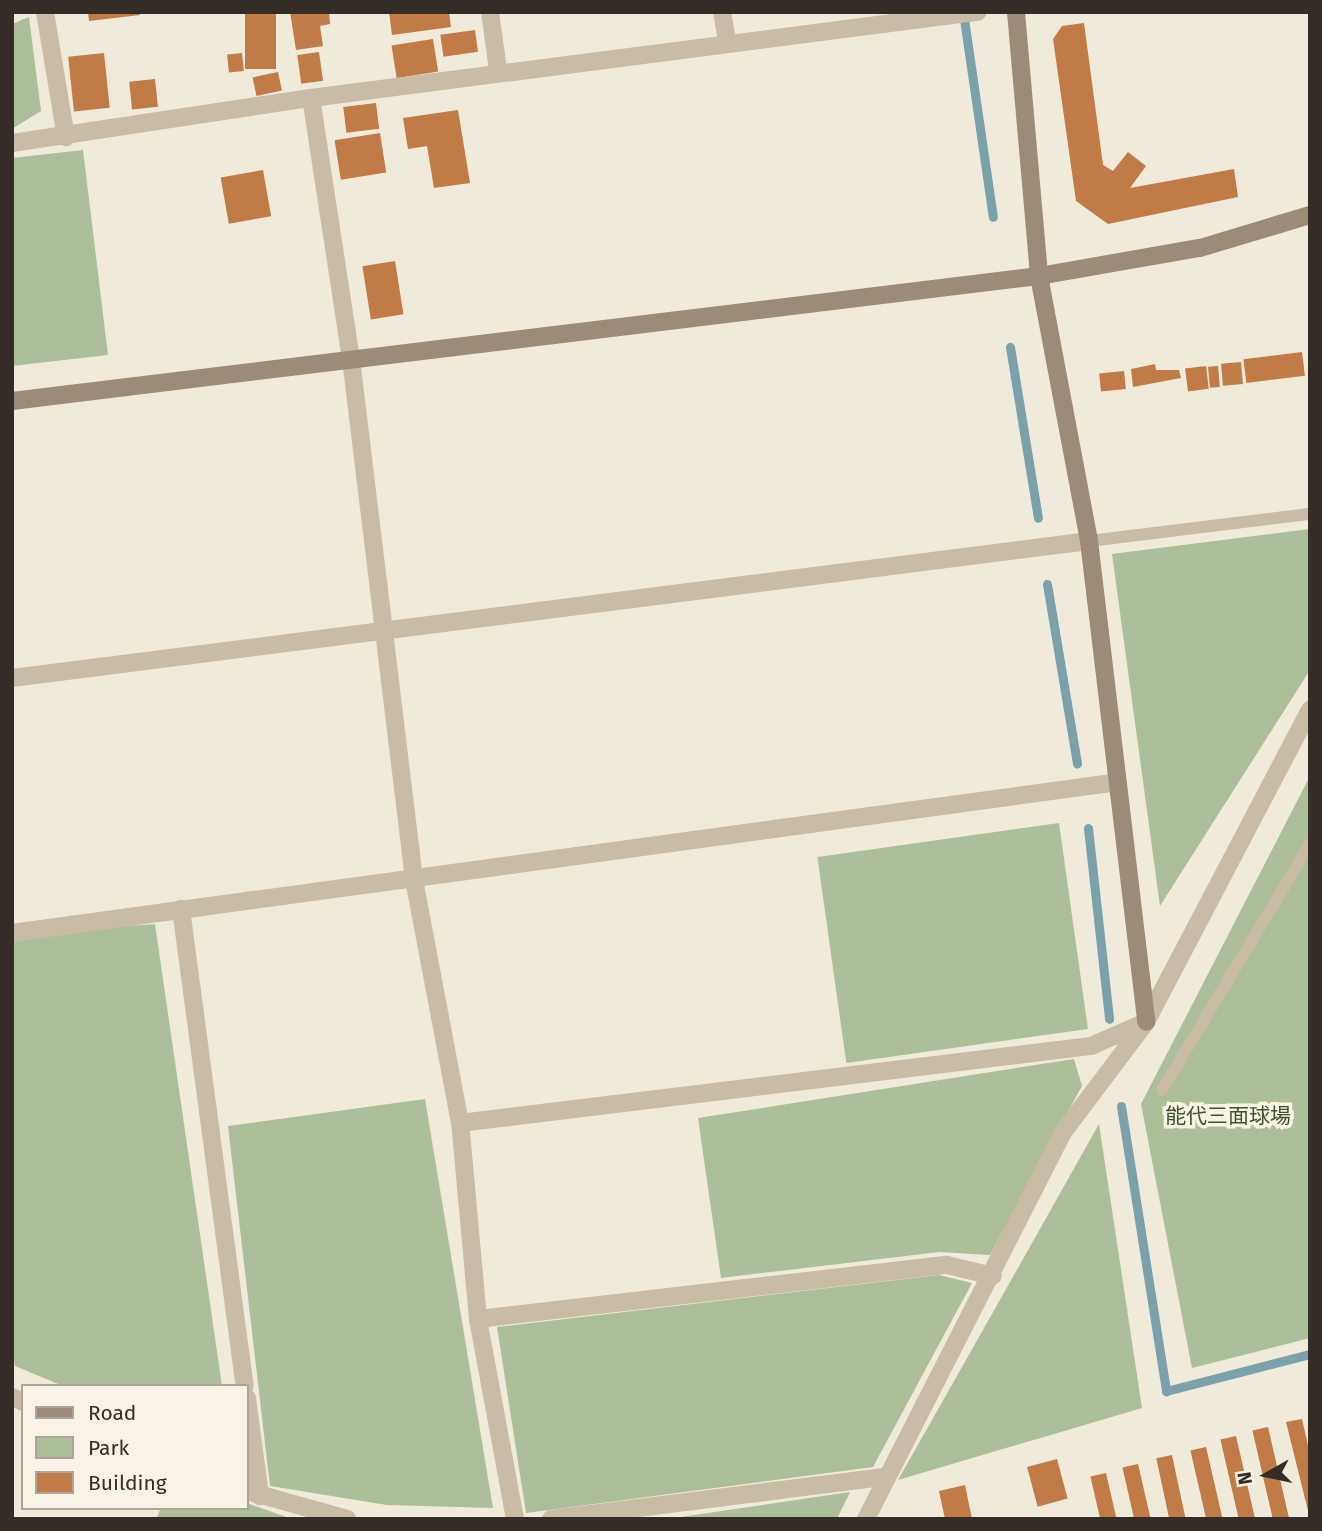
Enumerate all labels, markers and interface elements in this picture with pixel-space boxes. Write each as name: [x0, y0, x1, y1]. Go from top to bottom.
park label: 能代三面球場: [1165, 1103, 1291, 1129]
legend: [21, 1384, 248, 1510]
text: Road: [88, 1400, 136, 1426]
text: Park: [88, 1435, 129, 1461]
north arrow: [1231, 1440, 1301, 1510]
text: Building: [88, 1470, 167, 1496]
text: N: [1232, 1470, 1257, 1486]

